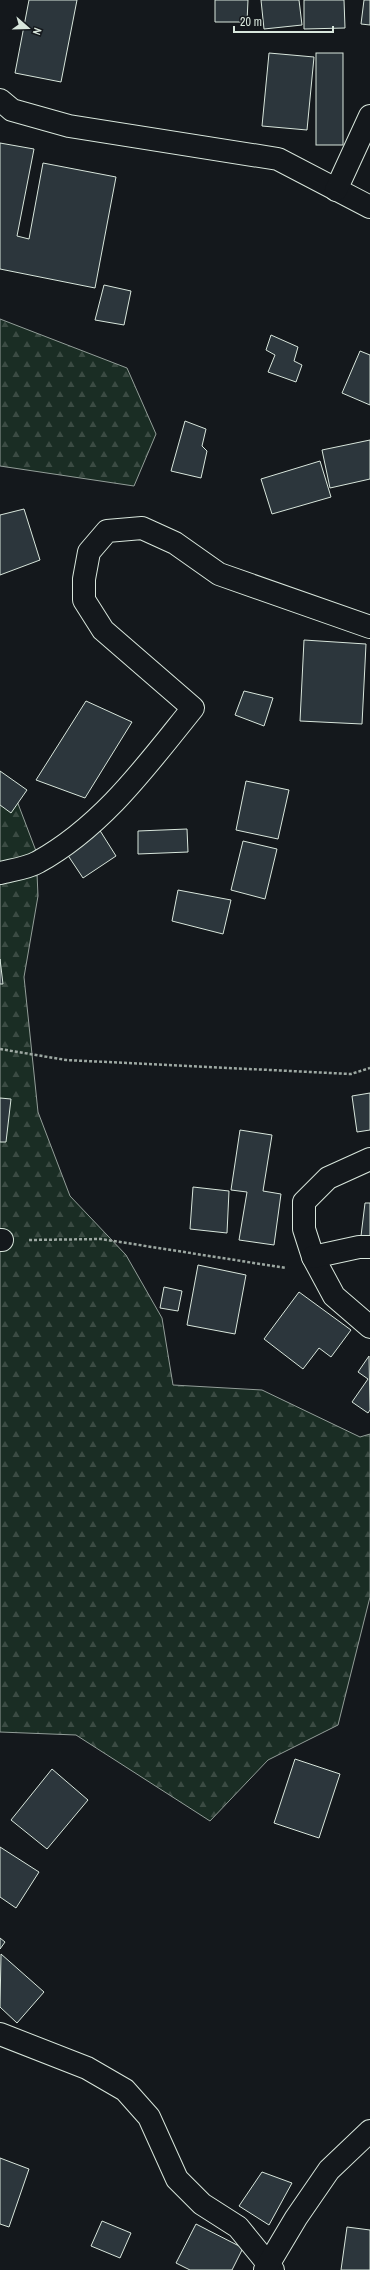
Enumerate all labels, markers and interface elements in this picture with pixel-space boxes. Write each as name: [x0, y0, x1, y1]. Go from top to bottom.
north arrow: [8, 8, 48, 48]
scale bar: [234, 8, 333, 34]
text: 20 m: [240, 14, 262, 30]
text: N: [30, 26, 45, 37]

